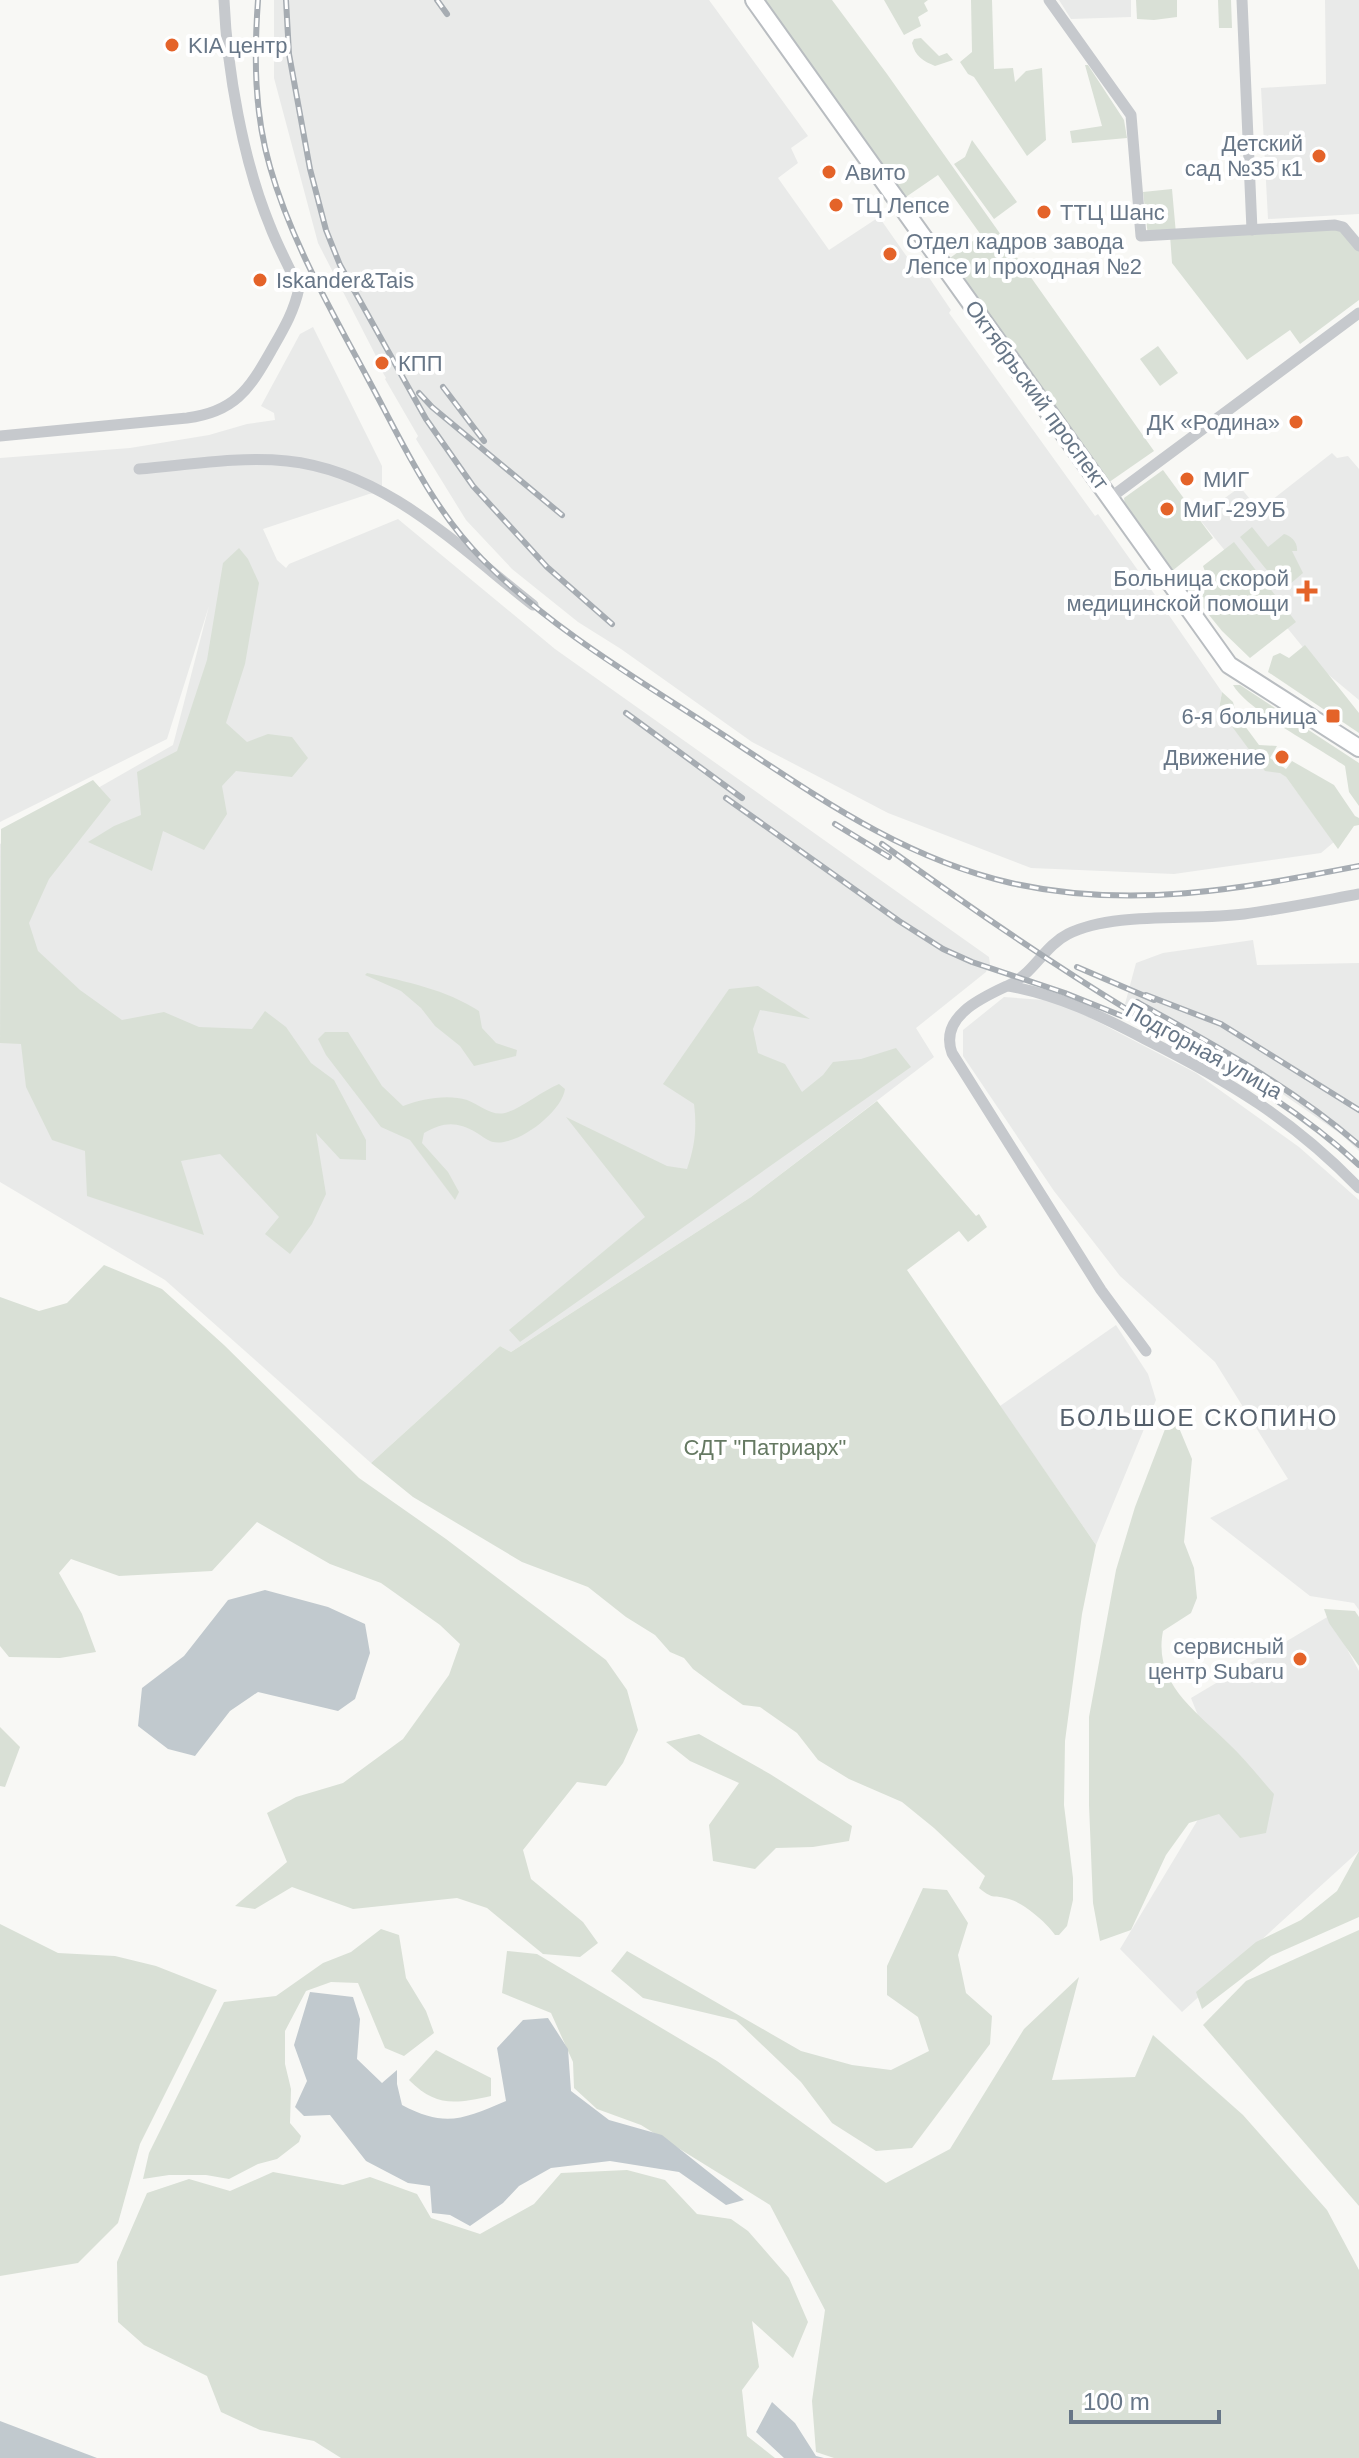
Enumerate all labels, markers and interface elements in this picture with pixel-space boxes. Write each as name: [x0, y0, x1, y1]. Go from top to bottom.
place label: KIA центр: [188, 33, 287, 58]
marker: KIA центр: [163, 36, 181, 54]
place label: Детский сад №35 к1: [1185, 131, 1303, 181]
marker: Детский сад №35 к1: [1310, 147, 1328, 165]
place label: Авито: [845, 160, 906, 185]
marker: Авито: [820, 163, 838, 181]
place label: ТЦ Лепсе: [852, 193, 950, 218]
marker: ТЦ Лепсе: [827, 196, 845, 214]
place label: ТТЦ Шанс: [1060, 200, 1165, 225]
marker: ТТЦ Шанс: [1035, 203, 1053, 221]
place label: Отдел кадров завода Лепсе и проходная №2: [906, 229, 1142, 279]
marker: Отдел кадров завода Лепсе и проходная №2: [881, 245, 899, 263]
place label: Iskander&Tais: [276, 268, 414, 293]
marker: Iskander&Tais: [251, 271, 269, 289]
street label: Октябрьский проспект: [960, 295, 1114, 495]
place label: КПП: [398, 351, 442, 376]
marker: КПП: [373, 354, 391, 372]
place label: ДК «Родина»: [1147, 410, 1280, 435]
marker: ДК «Родина»: [1287, 413, 1305, 431]
place label: МИГ: [1203, 467, 1249, 492]
marker: МИГ: [1178, 470, 1196, 488]
place label: МиГ-29УБ: [1183, 497, 1286, 522]
marker: МиГ-29УБ: [1158, 500, 1176, 518]
place label: Больница скорой медицинской помощи: [1067, 566, 1289, 616]
marker: Больница скорой медицинской помощи: [1296, 580, 1318, 602]
place label: 6-я больница: [1181, 704, 1318, 729]
marker: 6-я больница: [1324, 707, 1342, 725]
place label: Движение: [1163, 745, 1266, 770]
marker: Движение: [1273, 748, 1291, 766]
street label: Подгорная улица: [1121, 998, 1287, 1105]
district label: БОЛЬШОЕ СКОПИНО: [1060, 1404, 1338, 1431]
park label: СДТ "Патриарх": [684, 1435, 846, 1460]
place label: сервисный центр Subaru: [1148, 1634, 1284, 1684]
marker: сервисный центр Subaru: [1291, 1650, 1309, 1668]
scale bar: [1071, 2374, 1219, 2424]
text: 100 m: [1083, 2388, 1150, 2415]

